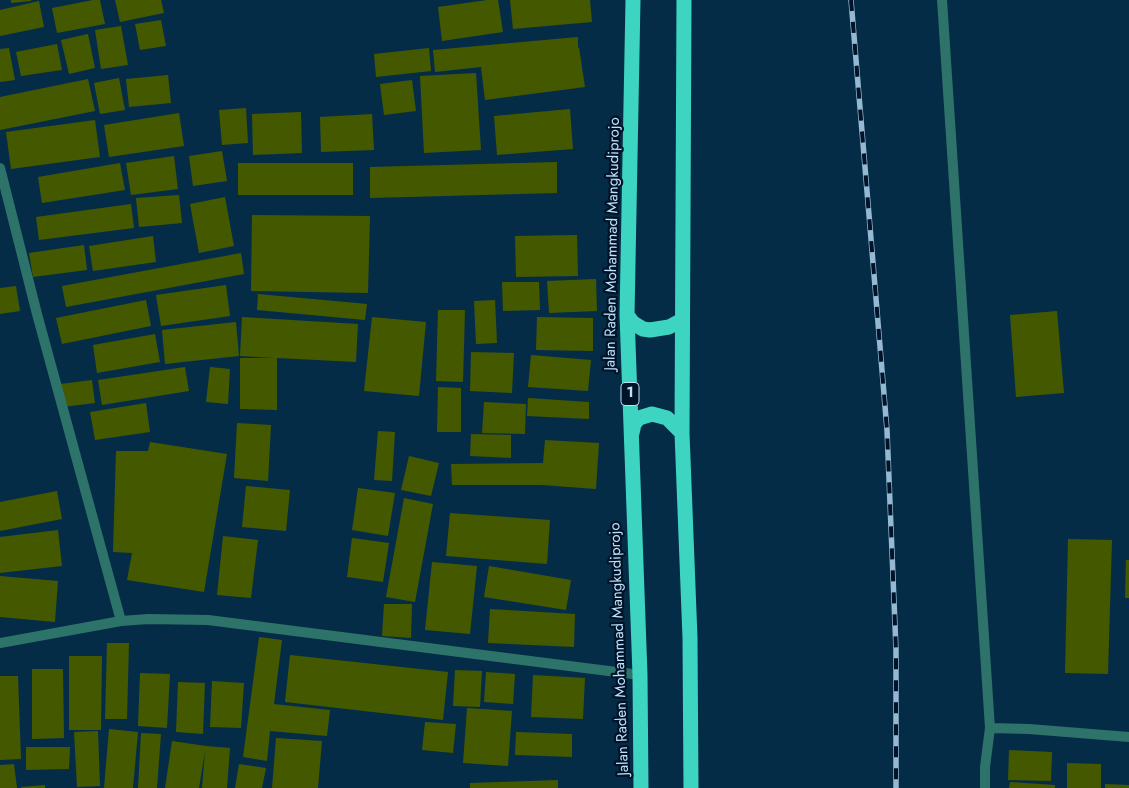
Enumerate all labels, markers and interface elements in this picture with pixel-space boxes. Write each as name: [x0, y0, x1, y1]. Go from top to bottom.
street label: Jalan Raden Mohammad Mangkudiprojo: [602, 117, 624, 371]
road number: 1: [621, 382, 639, 406]
street label: Jalan Raden Mohammad Mangkudiprojo: [607, 522, 633, 776]

